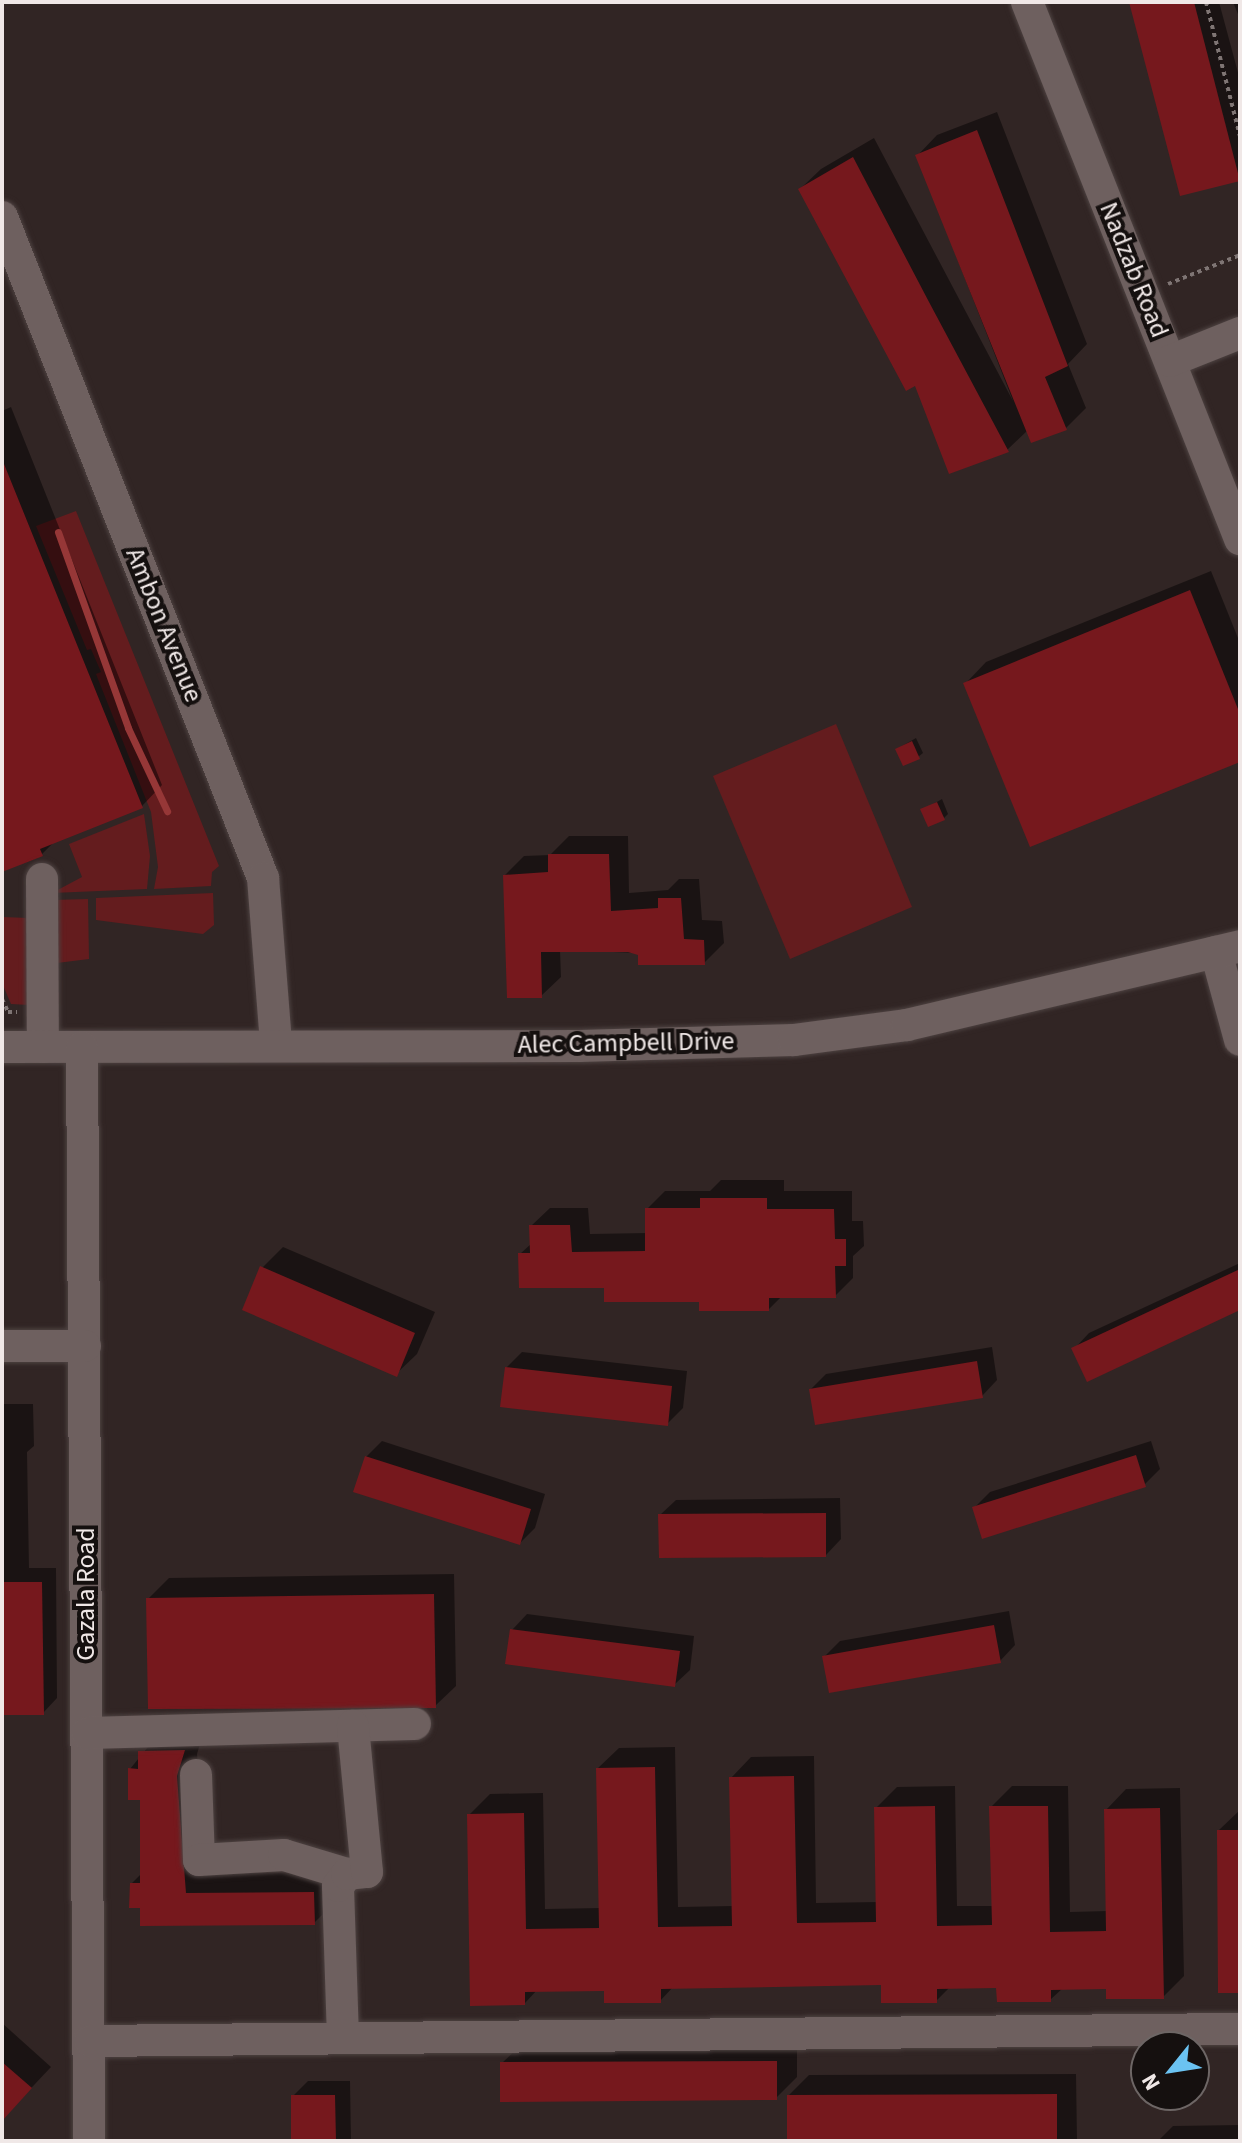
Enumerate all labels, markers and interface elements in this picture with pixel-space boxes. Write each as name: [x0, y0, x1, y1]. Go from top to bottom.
street label: Nadzab Road: [1093, 198, 1175, 342]
street label: Ambon Avenue: [119, 543, 209, 707]
street label: Alec Campbell Drive: [517, 1026, 735, 1060]
street label: Gazala Road: [70, 1527, 102, 1661]
north arrow: [1130, 2031, 1210, 2111]
text: N: [1133, 2068, 1168, 2096]

